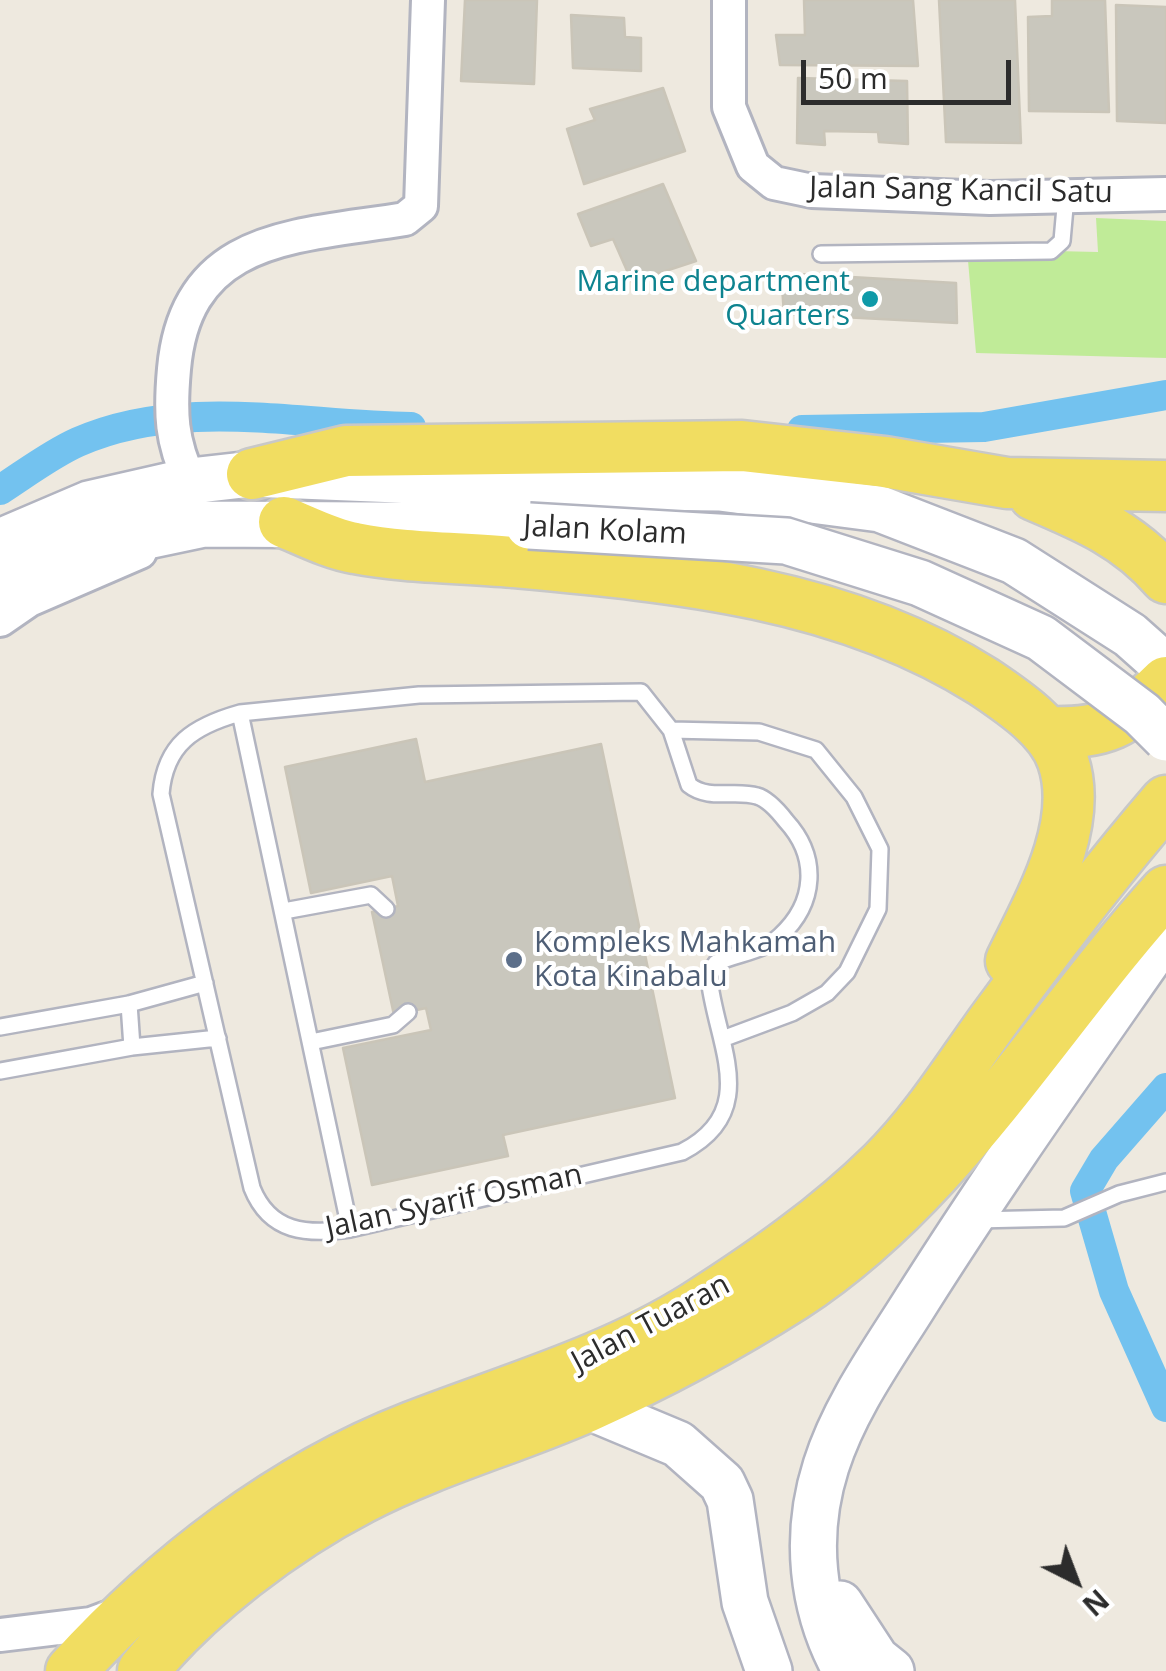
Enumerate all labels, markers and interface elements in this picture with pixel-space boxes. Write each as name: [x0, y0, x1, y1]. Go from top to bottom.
scale bar: [806, 40, 1016, 102]
text: 50 m: [818, 57, 888, 98]
street label: Jalan Sang Kancil Satu: [809, 170, 1113, 212]
place label: Marine department Quarters: [577, 264, 850, 334]
marker: Marine department Quarters: [859, 288, 881, 310]
street label: Jalan Kolam: [522, 509, 688, 553]
place label: Kompleks Mahkamah Kota Kinabalu: [534, 925, 836, 996]
marker: Kompleks Mahkamah Kota Kinabalu: [503, 949, 525, 971]
street label: Jalan Syarif Osman: [322, 1157, 586, 1247]
street label: Jalan Tuaran: [566, 1267, 736, 1381]
north arrow: [1026, 1531, 1126, 1631]
text: N: [1075, 1582, 1117, 1625]

